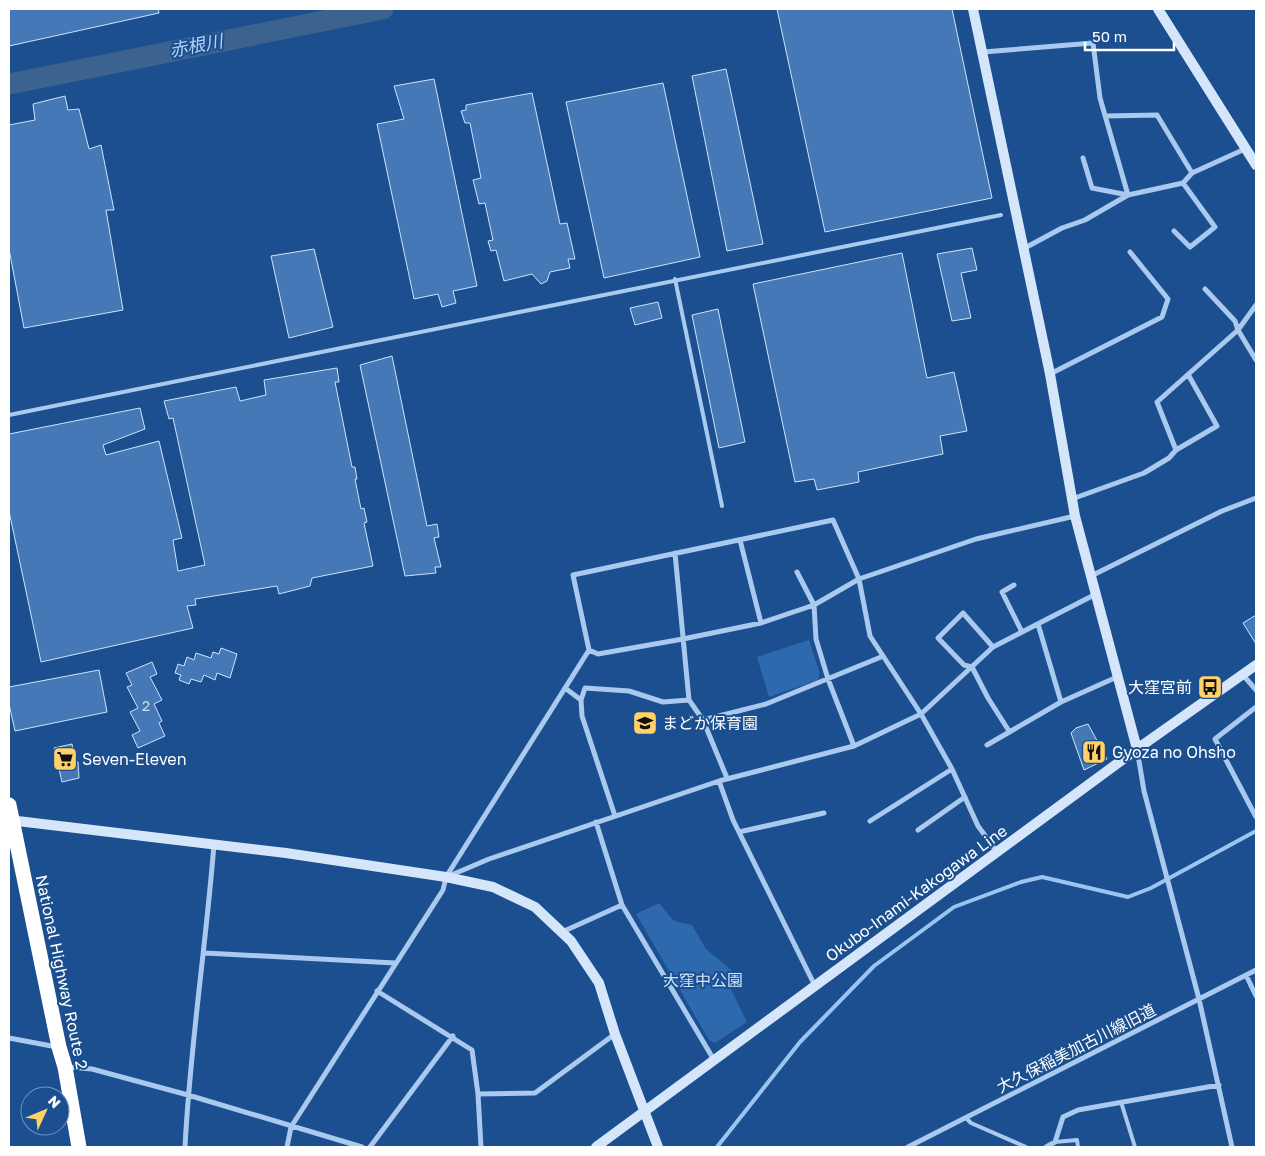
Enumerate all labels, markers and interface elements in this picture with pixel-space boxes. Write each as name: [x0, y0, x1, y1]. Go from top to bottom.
scale bar: [1085, 20, 1174, 52]
text: 50 m: [1092, 27, 1127, 45]
water label: 赤根川: [167, 29, 226, 61]
bus stop icon: 大窪宮前: [1197, 674, 1223, 700]
place label: 大窪宮前: [1128, 677, 1192, 697]
house number: 2: [142, 697, 150, 714]
school or university icon: まどか保育園: [632, 710, 658, 736]
place label: まどか保育園: [662, 713, 758, 733]
restaurant icon: Gyoza no Ohsho: [1081, 739, 1107, 765]
place label: Gyoza no Ohsho: [1112, 742, 1236, 762]
supermarket icon: Seven-Eleven: [52, 746, 78, 772]
place label: Seven-Eleven: [82, 749, 186, 769]
street label: Okubo-Inami-Kakogawa Line: [821, 820, 1011, 966]
street label: National Highway Route 2: [32, 873, 92, 1071]
park label: 大窪中公園: [663, 970, 743, 990]
street label: 大久保稲美加古川線旧道: [993, 999, 1159, 1097]
north arrow: [20, 1086, 70, 1136]
text: N: [45, 1092, 65, 1111]

